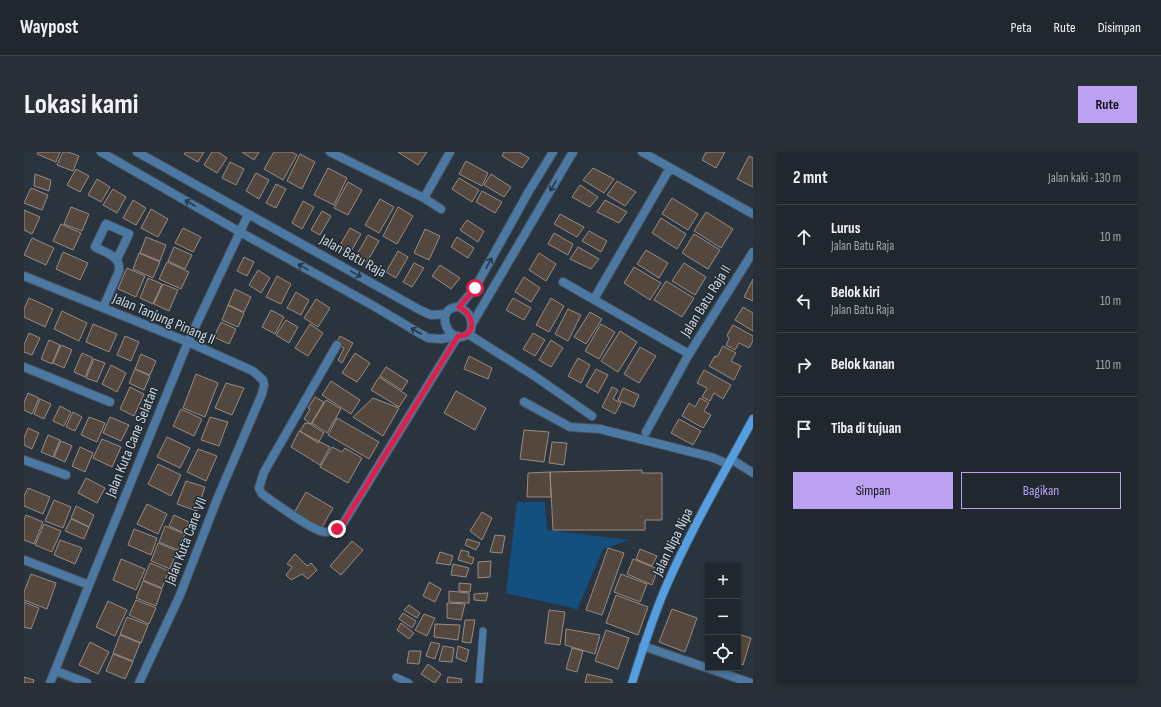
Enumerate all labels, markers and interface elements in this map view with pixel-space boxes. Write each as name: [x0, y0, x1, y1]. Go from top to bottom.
text: Waypost: [20, 16, 78, 39]
text: Peta: [1011, 19, 1032, 36]
text: Rute: [1054, 19, 1076, 36]
text: Disimpan: [1098, 19, 1141, 36]
button: Rute: [1078, 86, 1137, 123]
text: Lokasi kami: [24, 88, 138, 121]
text: 2 mnt: [793, 168, 828, 188]
text: Jalan kaki · 130 m: [1048, 170, 1121, 186]
one-way arrow: [549, 180, 557, 192]
one-way arrow: [184, 199, 196, 207]
text: Lurus: [831, 219, 860, 238]
icon: ahead: [793, 226, 815, 248]
text: 10 m: [1100, 229, 1121, 245]
street label: Jalan Batu Raja: [316, 230, 390, 282]
text: Jalan Batu Raja: [831, 238, 894, 254]
one-way arrow: [486, 257, 493, 269]
street label: Jalan Batu Raja II: [676, 261, 736, 341]
one-way arrow: [298, 263, 310, 270]
one-way arrow: [350, 271, 362, 278]
route start: [466, 279, 484, 297]
text: Belok kiri: [831, 283, 880, 302]
street label: Jalan Tanjung Pinang II: [109, 288, 218, 349]
icon: left: [793, 290, 815, 312]
text: 10 m: [1100, 293, 1121, 309]
text: Jalan Batu Raja: [831, 302, 894, 318]
one-way arrow: [410, 327, 422, 335]
icon: right: [793, 354, 815, 376]
text: Belok kanan: [831, 355, 895, 374]
text: 110 m: [1096, 357, 1121, 373]
street label: Jalan Kuta Cane Selatan: [101, 384, 163, 501]
icon: arrive: [793, 418, 815, 440]
text: Tiba di tujuan: [831, 419, 901, 438]
button: Simpan: [793, 472, 953, 509]
button: Bagikan: [961, 472, 1121, 509]
street label: Jalan Kuta Cane VII: [160, 495, 211, 588]
street label: Jalan Nipa Nipa: [648, 505, 698, 580]
route end: [328, 520, 346, 538]
map controls: [705, 563, 741, 671]
button: +: [705, 563, 741, 599]
button: −: [705, 599, 741, 635]
button: locate: [705, 635, 741, 671]

